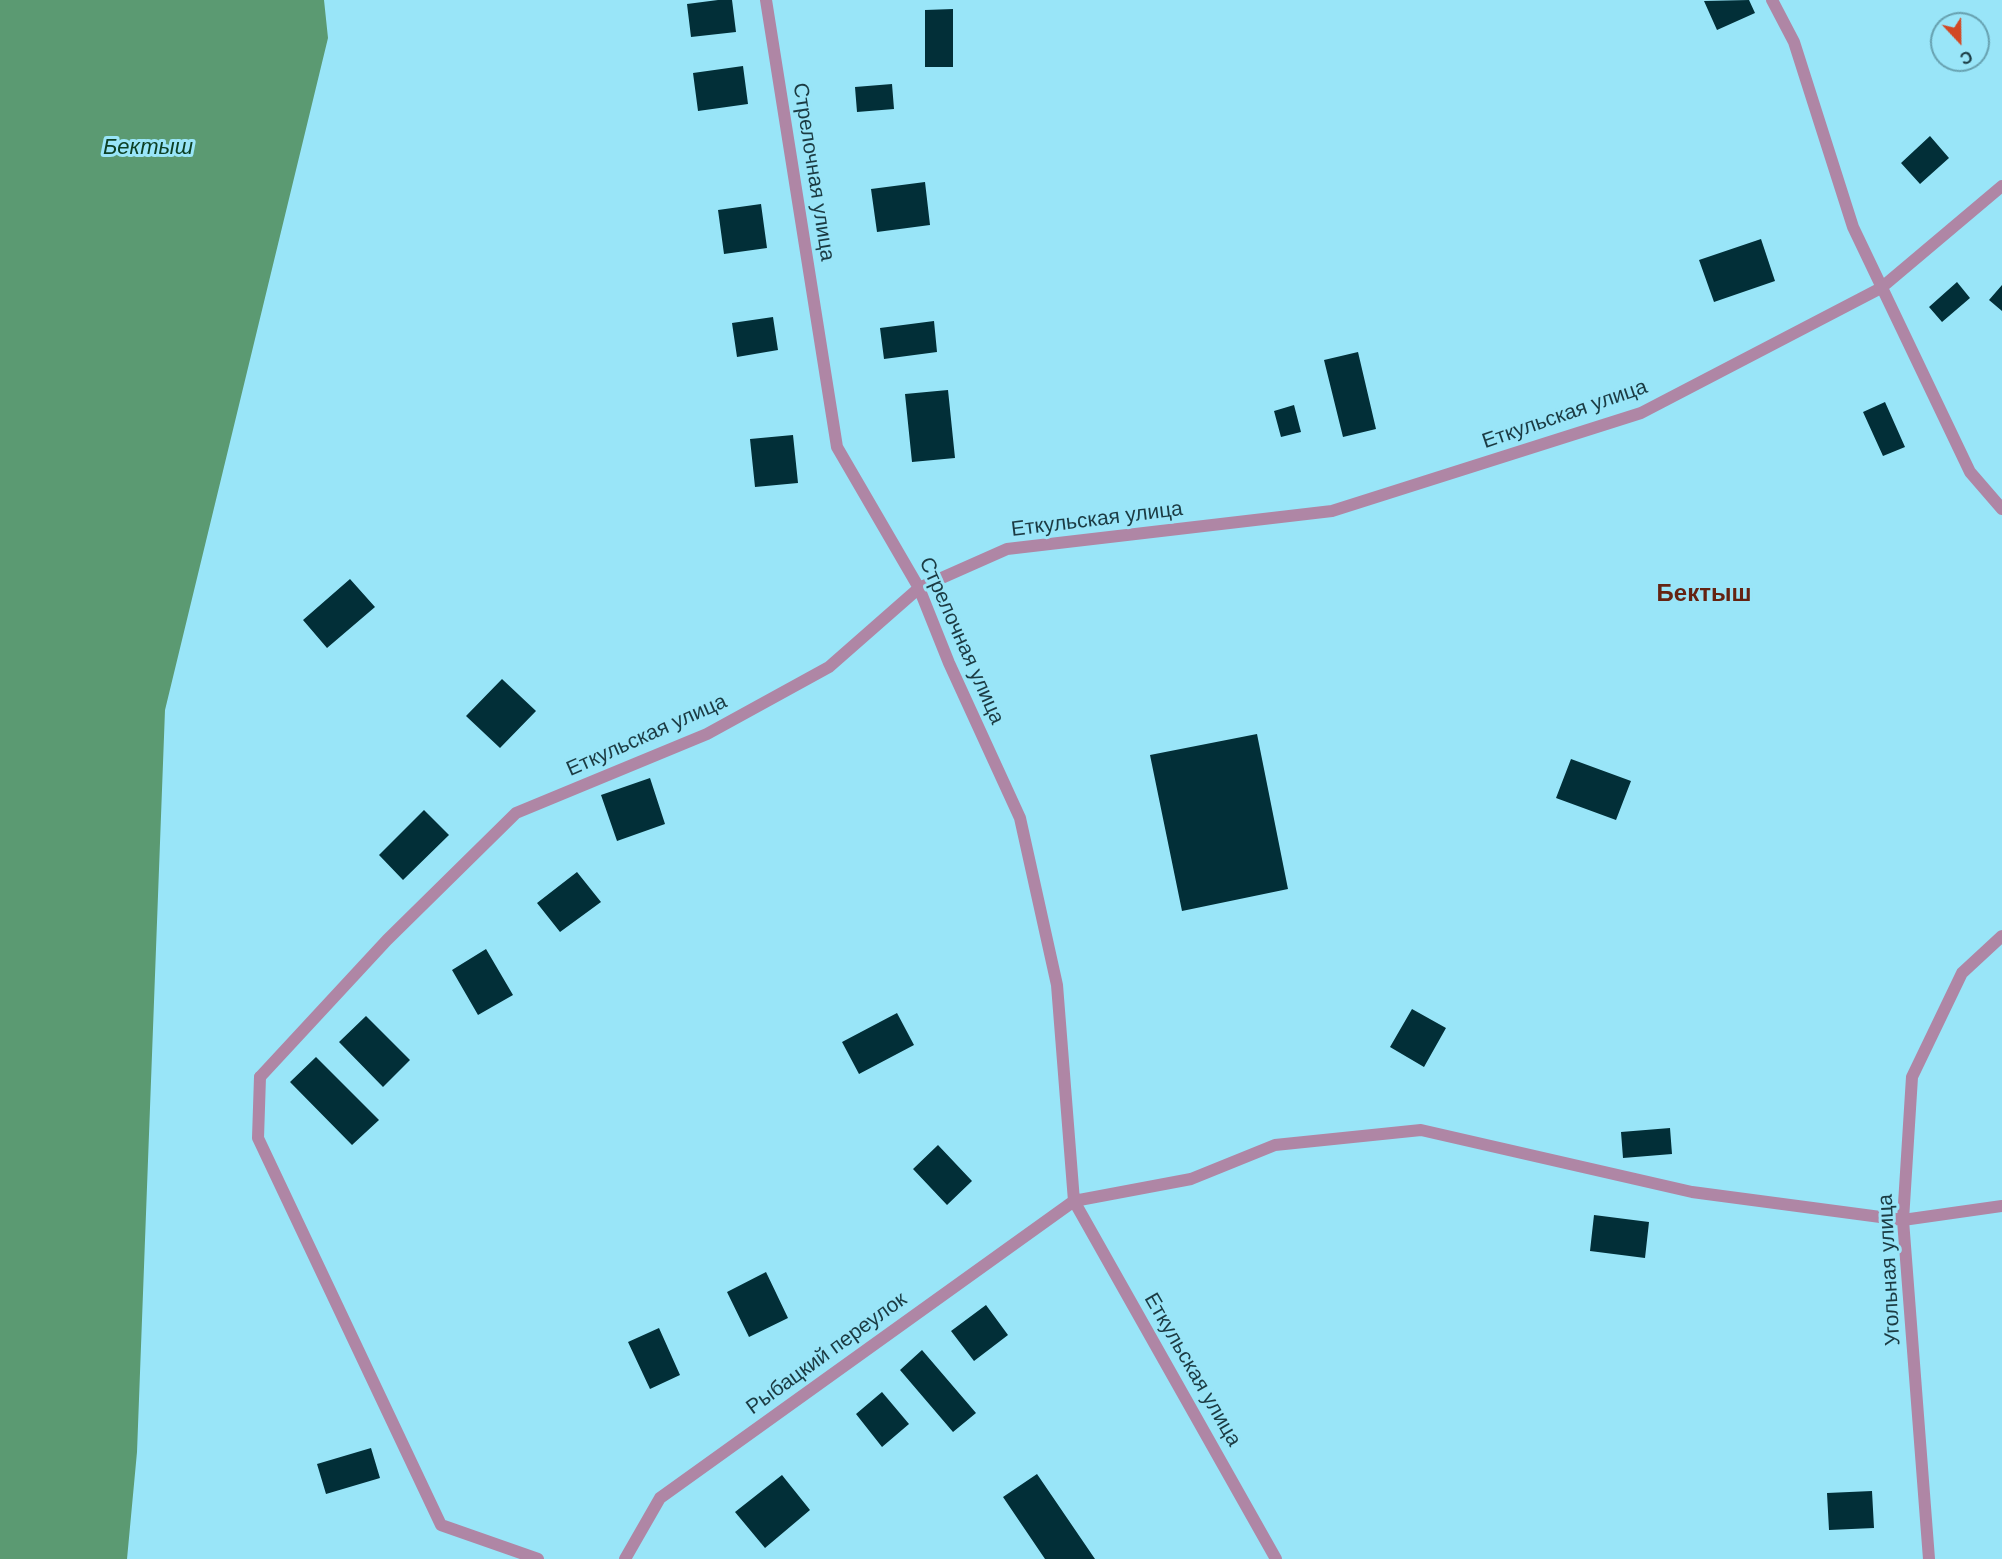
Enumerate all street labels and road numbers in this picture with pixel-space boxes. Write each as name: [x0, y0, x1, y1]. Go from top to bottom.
street label: Стрелочная улица: [786, 81, 840, 263]
street label: Еткульская улица: [1479, 375, 1651, 455]
street label: Еткульская улица: [1010, 497, 1184, 543]
street label: Стрелочная улица: [913, 554, 1009, 728]
street label: Еткульская улица: [563, 689, 731, 783]
street label: Угольная улица: [1873, 1193, 1907, 1347]
street label: Рыбацкий переулок: [742, 1287, 912, 1421]
street label: Еткульская улица: [1138, 1289, 1246, 1451]

